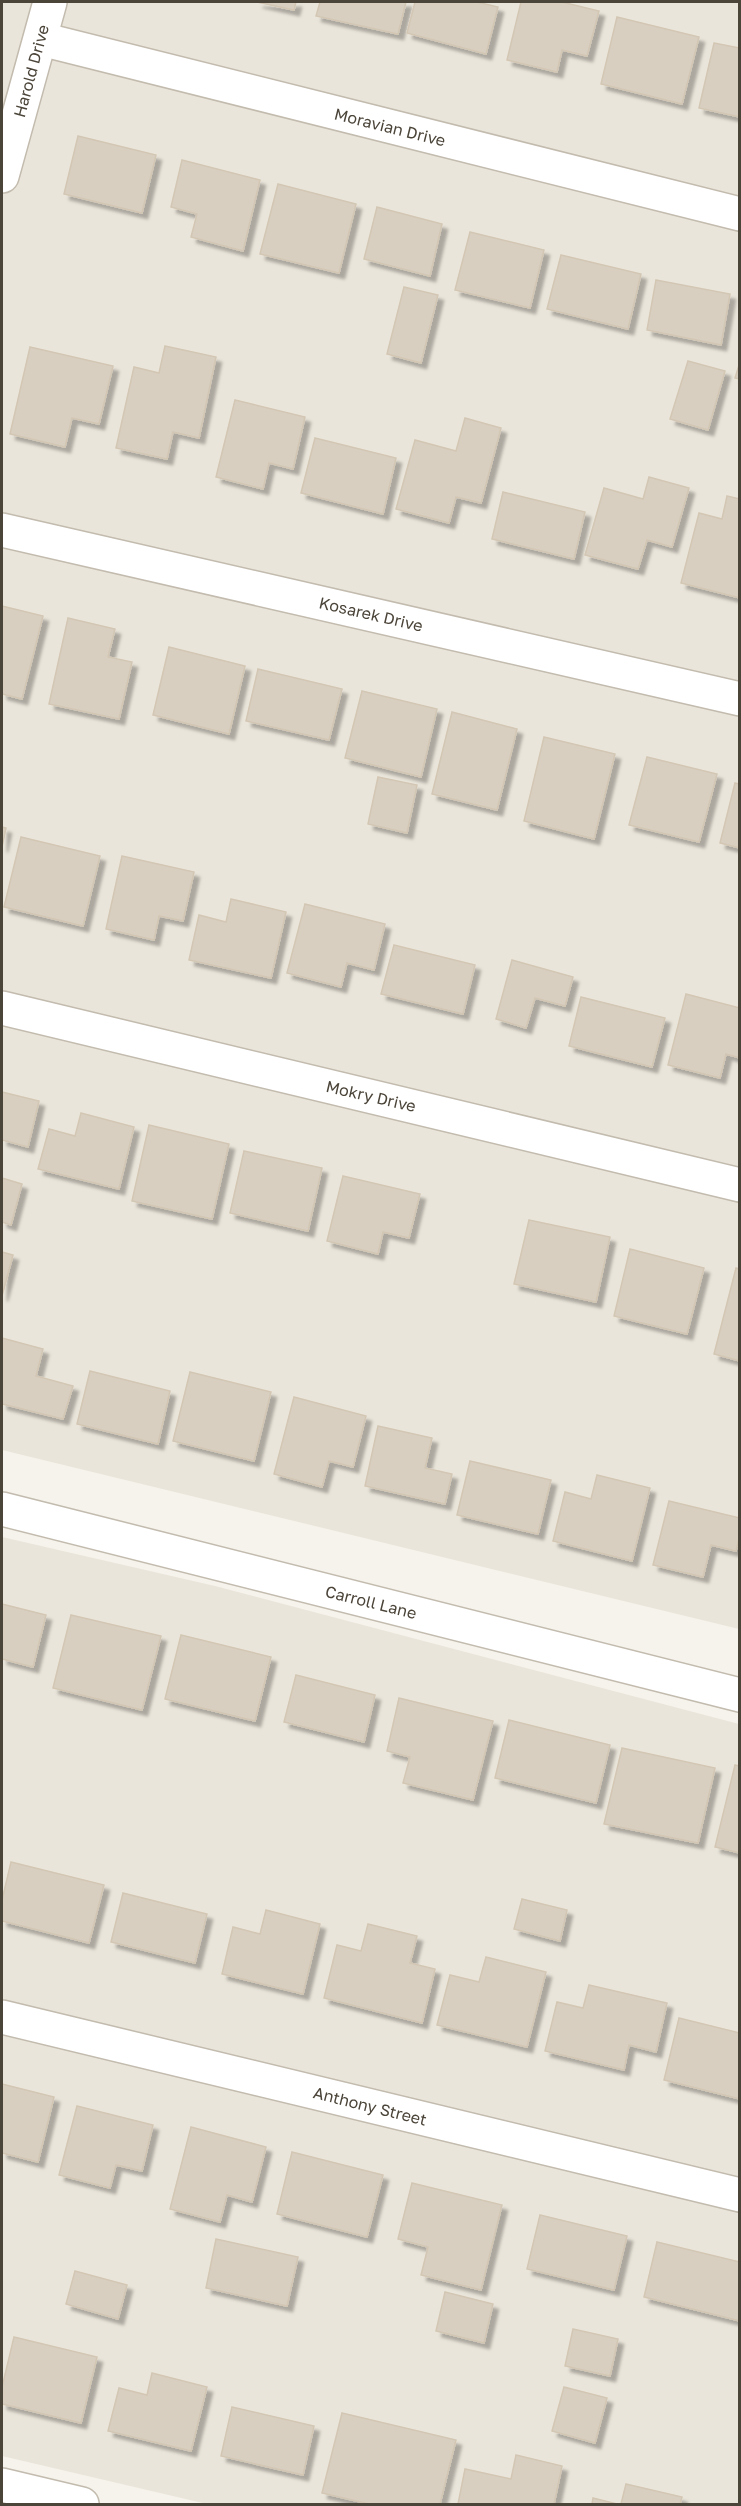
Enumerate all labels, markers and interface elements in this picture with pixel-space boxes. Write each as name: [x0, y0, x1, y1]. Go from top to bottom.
street label: Harold Drive: [9, 22, 53, 120]
street label: Moravian Drive: [332, 104, 448, 150]
street label: Kosarek Drive: [317, 592, 425, 636]
street label: Mokry Drive: [324, 1076, 418, 1116]
street label: Carroll Lane: [323, 1581, 419, 1623]
street label: Anthony Street: [311, 2082, 429, 2130]

